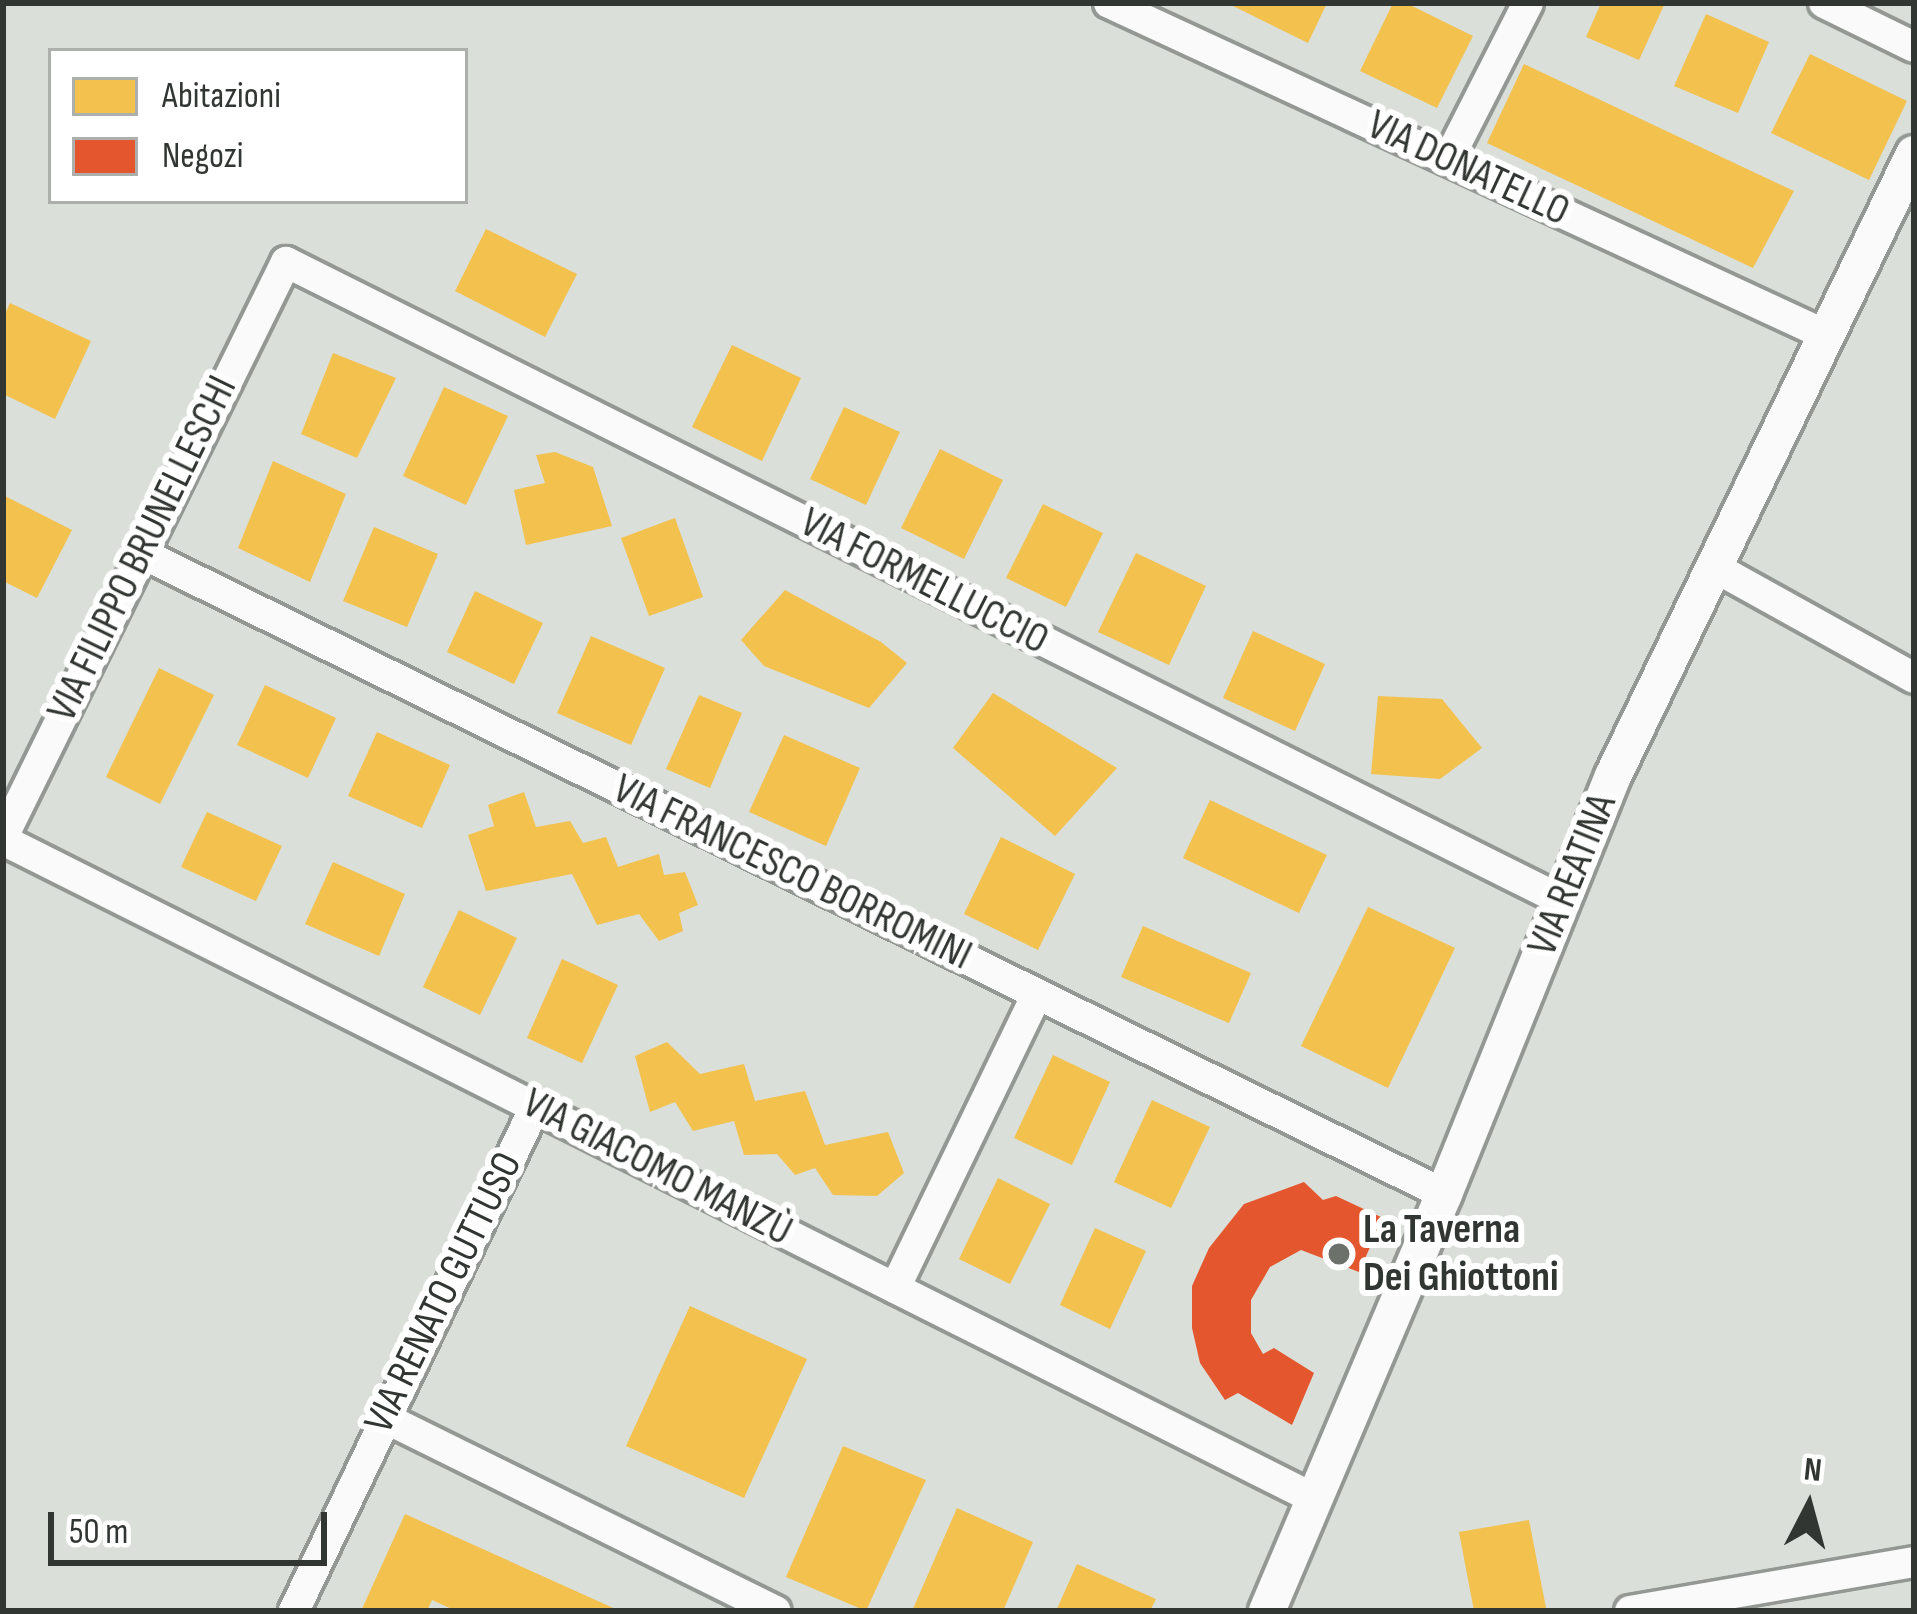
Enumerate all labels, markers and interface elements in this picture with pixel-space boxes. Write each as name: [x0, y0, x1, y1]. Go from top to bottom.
legend: [48, 48, 468, 204]
text: Abitazioni: [162, 75, 281, 118]
street label: VIA DONATELLO: [1359, 100, 1577, 238]
text: Negozi: [162, 135, 243, 178]
street label: VIA FILIPPO BRUNELLESCHI: [38, 368, 248, 730]
street label: VIA FORMELLUCCIO: [792, 498, 1056, 666]
street label: VIA FRANCESCO BORROMINI: [605, 764, 979, 982]
street label: VIA REATINA: [1518, 787, 1628, 963]
street label: VIA GIACOMO MANZÙ: [514, 1079, 800, 1257]
street label: VIA RENATO GUTTUSO: [354, 1145, 534, 1441]
place label: La Taverna Dei Ghiottoni: [1363, 1205, 1558, 1304]
marker: La Taverna Dei Ghiottoni: [1326, 1241, 1352, 1267]
north arrow: [1749, 1446, 1869, 1566]
text: N: [1802, 1449, 1824, 1491]
scale bar: [54, 1488, 333, 1562]
text: 50 m: [69, 1511, 128, 1554]

